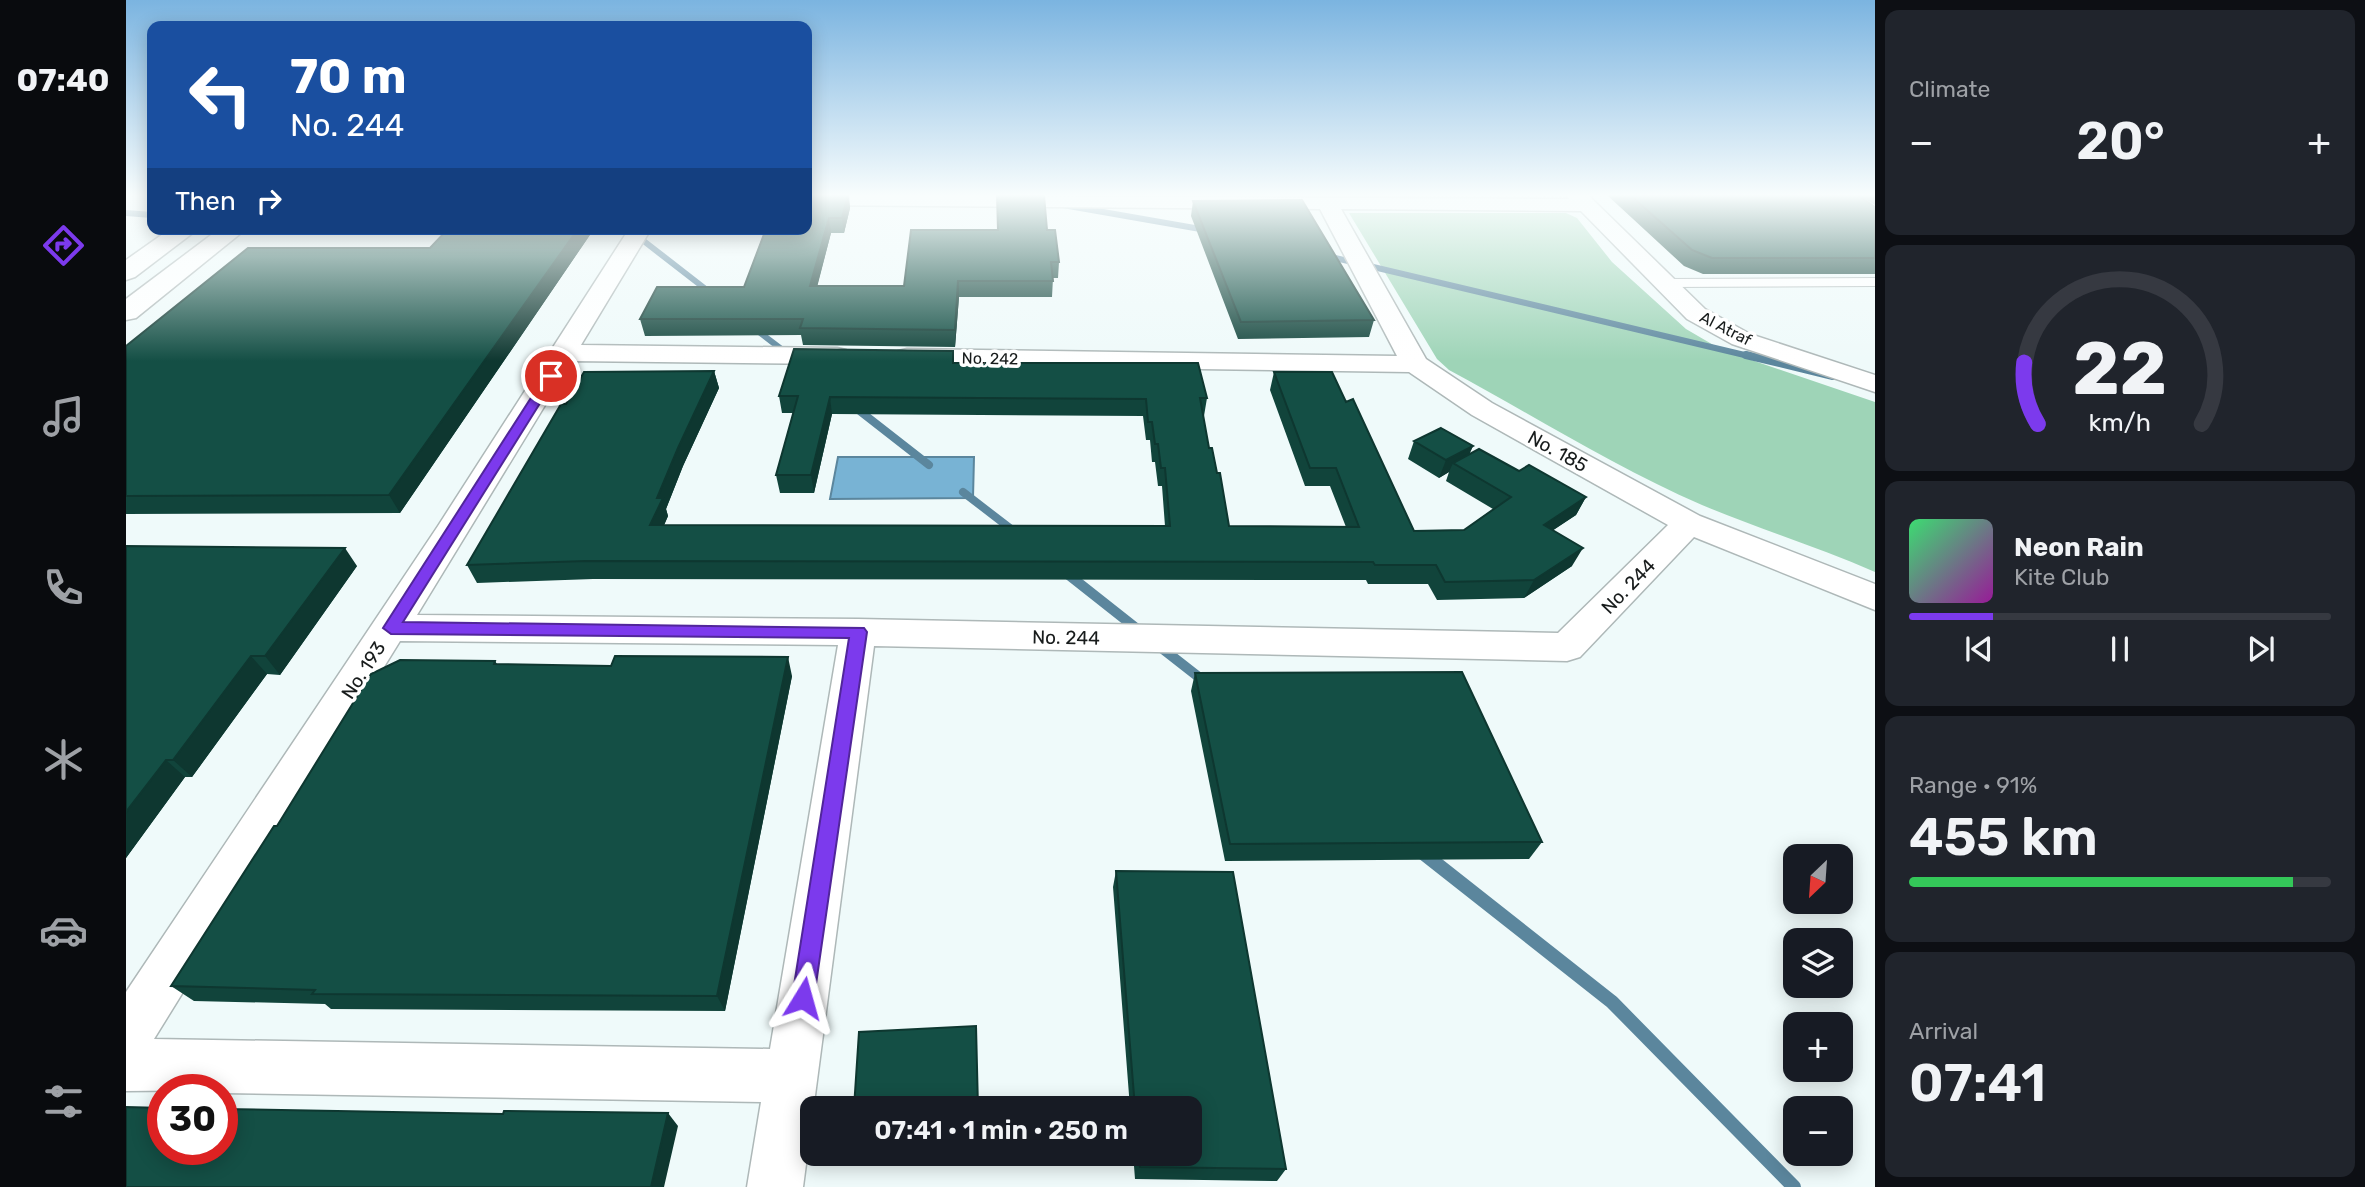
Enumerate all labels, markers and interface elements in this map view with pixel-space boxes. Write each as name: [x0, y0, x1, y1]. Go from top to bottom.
text: 70 m: [290, 47, 407, 105]
icon: left: [175, 49, 266, 140]
text: 07:40: [16, 61, 110, 99]
text: Climate: [1909, 75, 1990, 103]
text: No. 244: [290, 106, 404, 144]
text: 20°: [2076, 110, 2165, 172]
text: −: [1909, 119, 1934, 165]
text: +: [2307, 119, 2331, 165]
icon: right: [250, 182, 288, 220]
text: Then: [175, 186, 236, 217]
icon: directions: [39, 221, 88, 270]
street label: Al Atraf: [1697, 307, 1756, 350]
text: 22: [2073, 327, 2167, 413]
pin: [521, 346, 581, 406]
street label: No. 242: [961, 349, 1018, 368]
icon: arrive: [532, 357, 570, 395]
icon: music: [39, 392, 88, 441]
text: km/h: [2089, 408, 2151, 437]
street label: No. 185: [1524, 426, 1592, 477]
text: Neon Rain: [2014, 532, 2144, 563]
street label: No. 244: [1596, 554, 1660, 619]
icon: phone: [39, 563, 88, 612]
text: Kite Club: [2014, 563, 2109, 591]
street label: No. 244: [1032, 625, 1100, 650]
icon: previous: [1960, 630, 1998, 668]
icon: pause: [2101, 630, 2139, 668]
icon: next: [2242, 630, 2280, 668]
street label: No. 193: [336, 637, 390, 703]
icon: climate: [39, 735, 88, 784]
text: Range · 91%: [1909, 771, 2037, 799]
text: 455 km: [1909, 806, 2098, 868]
north arrow: [1783, 844, 1853, 914]
map controls: [1783, 844, 1853, 1166]
icon: car: [39, 906, 88, 955]
button: layers: [1783, 928, 1853, 998]
position arrow: [766, 961, 840, 1035]
button: +: [1783, 1012, 1853, 1082]
text: Arrival: [1909, 1017, 1978, 1045]
text: 07:41: [1909, 1052, 2046, 1114]
speed limit sign: 30: [147, 1074, 238, 1165]
icon: filters: [39, 1077, 88, 1126]
button: −: [1783, 1096, 1853, 1166]
text: 07:41 · 1 min · 250 m: [874, 1115, 1128, 1146]

